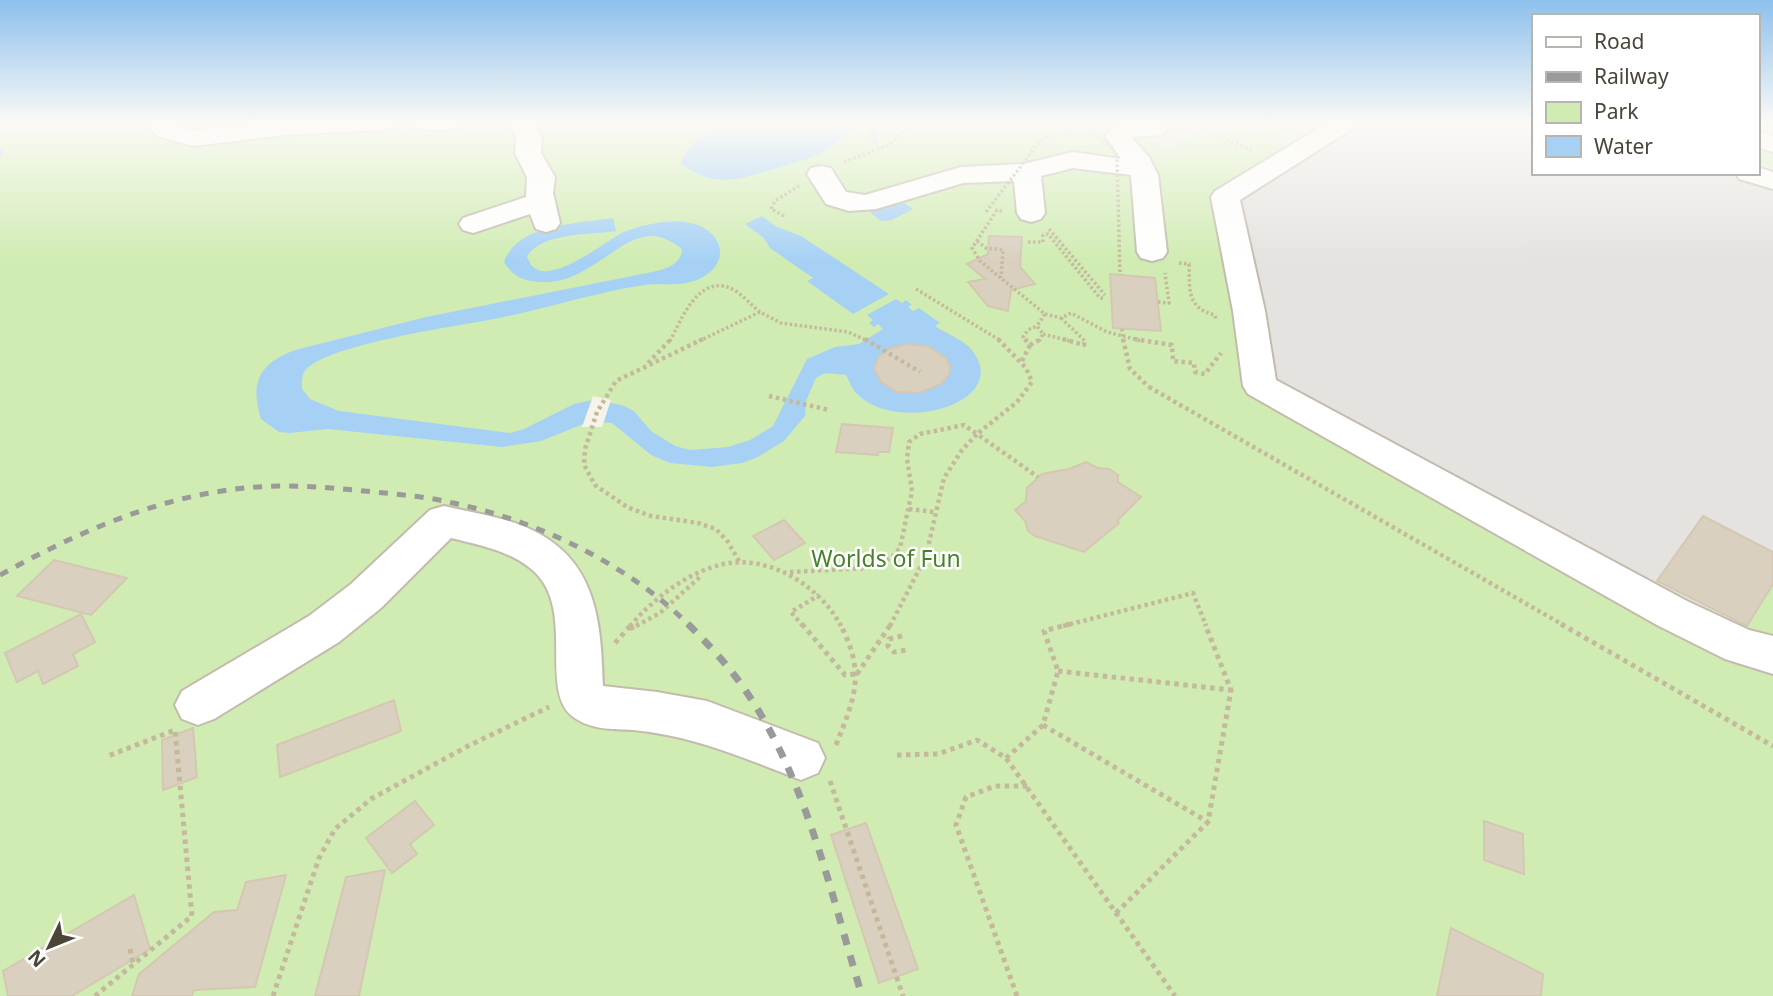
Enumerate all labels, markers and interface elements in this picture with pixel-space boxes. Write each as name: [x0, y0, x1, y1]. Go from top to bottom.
legend: [1532, 14, 1759, 175]
text: Road: [1594, 27, 1644, 55]
text: Railway: [1594, 62, 1669, 90]
text: Park: [1594, 97, 1639, 125]
text: Water: [1594, 132, 1653, 160]
park label: Worlds of Fun: [811, 542, 961, 574]
north arrow: [14, 912, 84, 982]
text: N: [22, 944, 51, 973]

